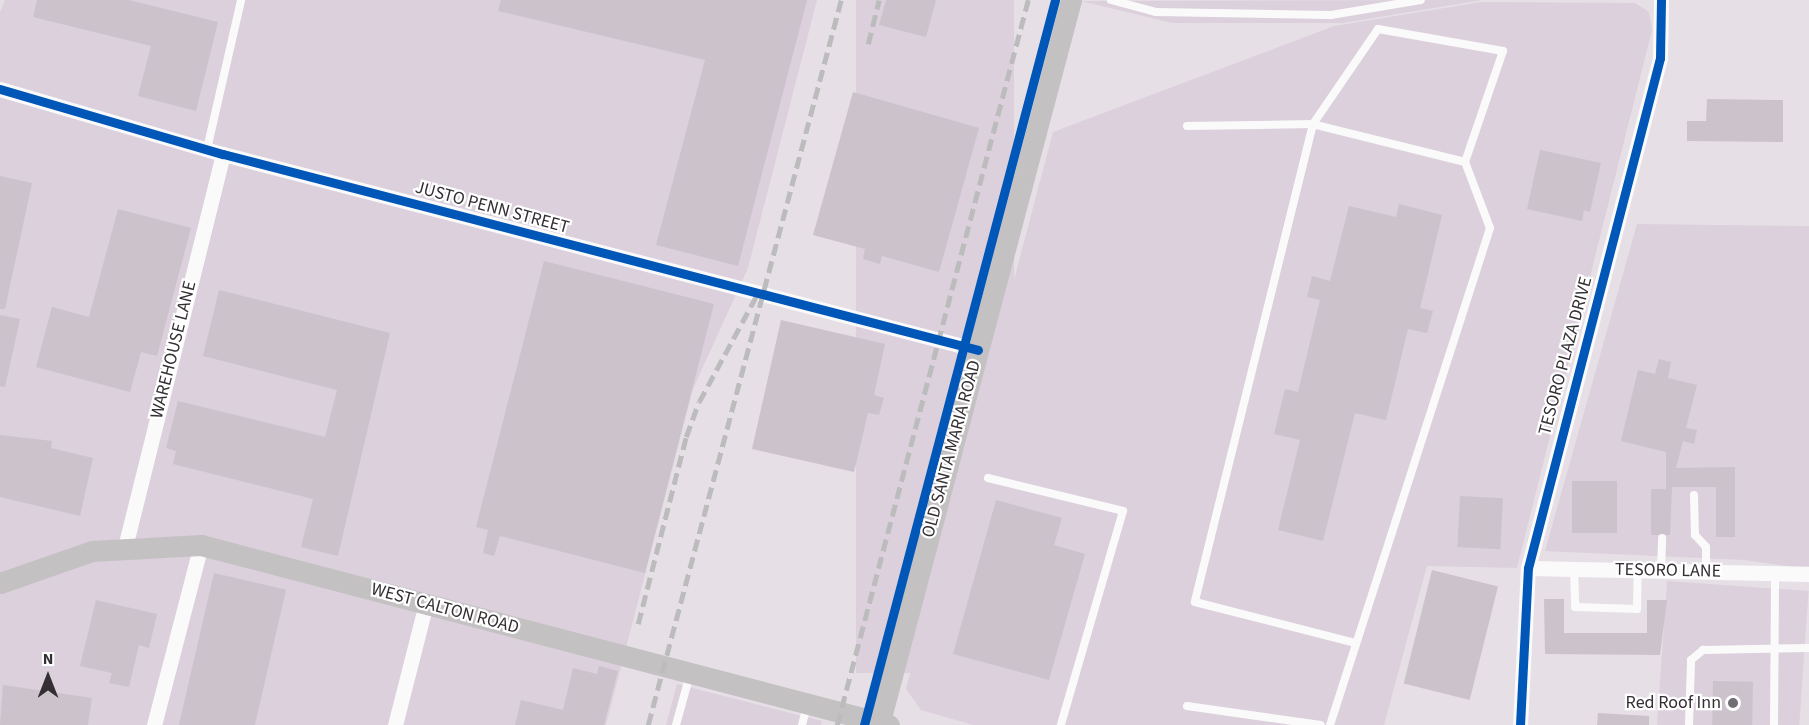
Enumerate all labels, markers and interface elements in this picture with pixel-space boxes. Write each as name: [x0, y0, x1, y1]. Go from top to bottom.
street label: JUSTO PENN STREET: [413, 177, 571, 239]
street label: TESORO PLAZA DRIVE: [1534, 275, 1598, 437]
street label: WAREHOUSE LANE: [146, 279, 202, 421]
street label: OLD SANTA MARIA ROAD: [918, 358, 986, 540]
street label: TESORO LANE: [1615, 559, 1721, 583]
street label: WEST CALTON ROAD: [369, 579, 521, 639]
north arrow: [18, 647, 78, 707]
text: N: [43, 648, 53, 670]
place label: Red Roof Inn: [1626, 692, 1721, 714]
marker: Red Roof Inn: [1726, 696, 1740, 710]

